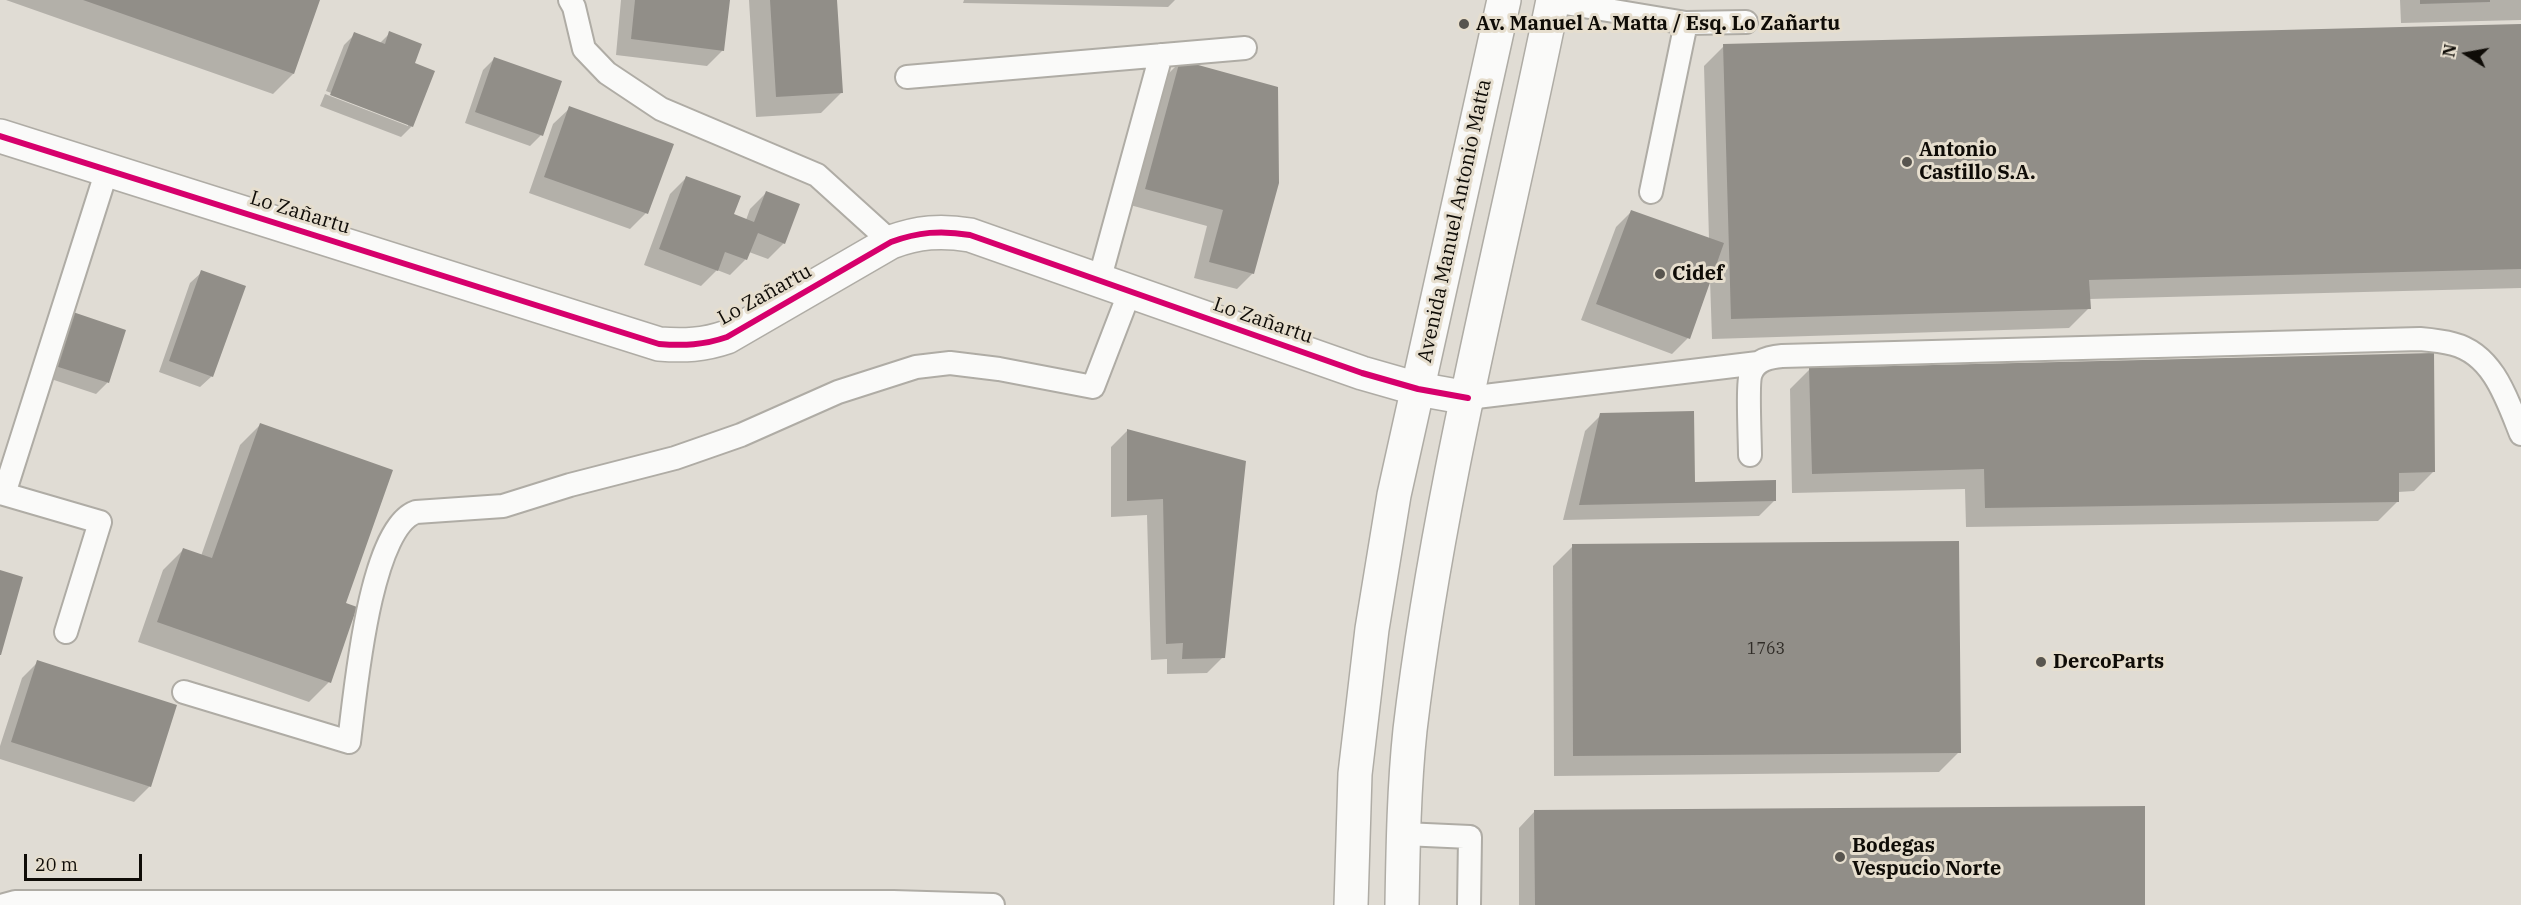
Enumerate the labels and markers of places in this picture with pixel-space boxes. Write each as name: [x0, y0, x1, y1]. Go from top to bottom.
place label: Av. Manuel A. Matta / Esq. Lo Zañartu: [1476, 12, 1840, 36]
marker: Av. Manuel A. Matta / Esq. Lo Zañartu: [1457, 17, 1471, 31]
place label: Antonio Castillo S.A.: [1919, 138, 2036, 185]
marker: Antonio Castillo S.A.: [1900, 155, 1914, 169]
place label: Cidef: [1672, 262, 1724, 286]
marker: Cidef: [1653, 267, 1667, 281]
place label: DercoParts: [2053, 650, 2164, 674]
marker: DercoParts: [2034, 655, 2048, 669]
place label: Bodegas Vespucio Norte: [1852, 834, 2001, 881]
marker: Bodegas Vespucio Norte: [1833, 850, 1847, 864]

